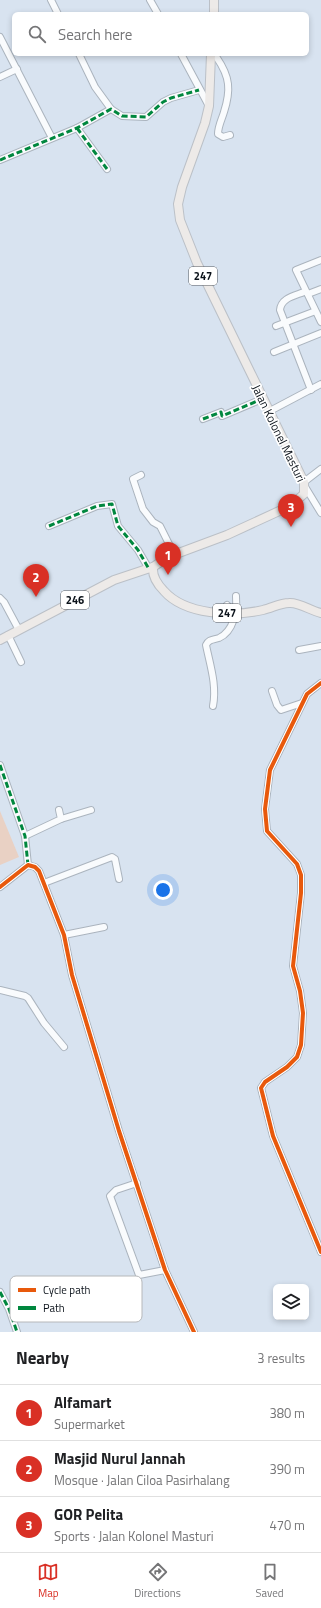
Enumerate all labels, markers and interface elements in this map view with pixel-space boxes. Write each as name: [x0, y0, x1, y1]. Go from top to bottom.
search box: [12, 12, 309, 56]
icon: search: [26, 23, 48, 45]
text: Search here: [58, 23, 132, 46]
road number: 247: [189, 267, 217, 285]
street label: Jalan Kolonel Masturi: [247, 381, 311, 485]
pin: 3: [278, 494, 304, 527]
pin: 1: [155, 542, 181, 575]
pin: 2: [23, 564, 49, 597]
road number: 246: [61, 591, 89, 609]
road number: 247: [213, 604, 241, 622]
your location: [153, 880, 173, 900]
legend: [10, 1276, 142, 1322]
text: Cycle path: [43, 1282, 91, 1298]
map controls: [273, 1284, 309, 1320]
button: layers: [273, 1284, 309, 1320]
text: Path: [43, 1300, 65, 1316]
text: Nearby: [16, 1345, 69, 1371]
text: 3 results: [257, 1348, 305, 1368]
text: Alfamart: [54, 1391, 111, 1414]
text: 1: [25, 1403, 33, 1423]
text: 380 m: [269, 1403, 305, 1423]
text: Supermarket: [54, 1414, 125, 1434]
text: Masjid Nurul Jannah: [54, 1447, 186, 1470]
text: 2: [25, 1459, 33, 1479]
text: 390 m: [269, 1459, 305, 1479]
text: Mosque · Jalan Ciloa Pasirhalang: [54, 1470, 230, 1490]
text: GOR Pelita: [54, 1503, 123, 1526]
text: 3: [25, 1515, 33, 1535]
text: 470 m: [269, 1515, 305, 1535]
text: Sports · Jalan Kolonel Masturi: [54, 1526, 214, 1546]
tab: Map: [37, 1561, 59, 1601]
tab: Directions: [134, 1561, 181, 1601]
tab: Saved: [256, 1561, 284, 1601]

